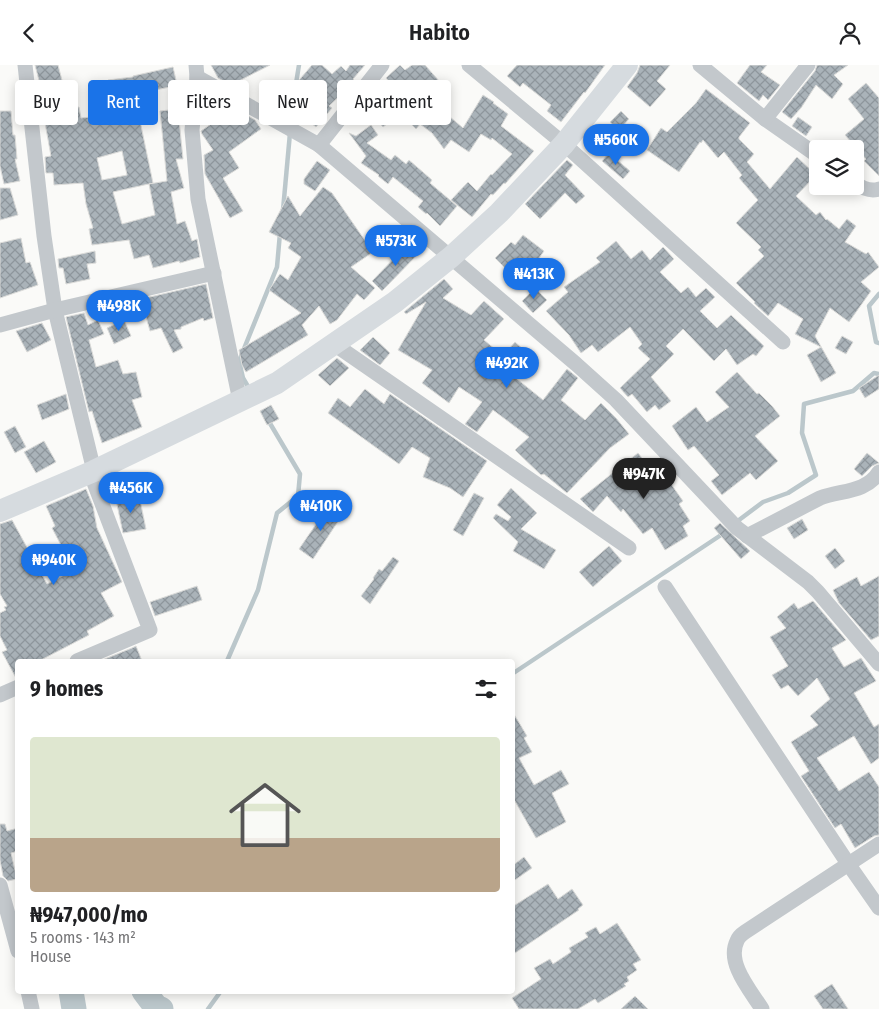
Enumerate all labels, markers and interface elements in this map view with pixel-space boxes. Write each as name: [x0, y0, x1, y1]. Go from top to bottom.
icon: back: [15, 19, 43, 47]
text: Habito: [409, 19, 470, 46]
icon: person: [836, 19, 864, 47]
chip: Buy: [15, 80, 78, 125]
chip: Rent: [88, 80, 158, 125]
chip: Filters: [168, 80, 249, 125]
chip: New: [259, 80, 327, 125]
chip: Apartment: [337, 80, 451, 125]
pin: ₦560K: [581, 123, 651, 166]
text: ₦560K: [594, 130, 638, 149]
map controls: [809, 140, 864, 195]
button: layers: [809, 140, 864, 195]
pin: ₦573K: [361, 225, 431, 267]
text: ₦573K: [376, 231, 416, 250]
pin: ₦413K: [499, 257, 569, 300]
text: ₦413K: [514, 264, 554, 283]
pin: ₦498K: [84, 289, 154, 332]
text: ₦498K: [97, 296, 141, 315]
pin: ₦492K: [472, 347, 542, 389]
text: ₦492K: [486, 353, 528, 372]
pin: ₦947K: [609, 457, 679, 500]
text: ₦947K: [623, 464, 665, 483]
pin: ₦456K: [96, 471, 166, 514]
text: ₦456K: [109, 478, 153, 497]
pin: ₦410K: [286, 489, 356, 532]
text: ₦410K: [300, 496, 342, 515]
pin: ₦940K: [19, 543, 89, 586]
text: ₦940K: [32, 550, 76, 569]
icon: filters: [472, 675, 500, 703]
text: 9 homes: [30, 676, 103, 702]
icon: home: [220, 770, 310, 860]
text: ₦947,000/mo: [30, 902, 148, 928]
text: 5 rooms · 143 m²: [30, 928, 136, 947]
text: House: [30, 947, 71, 966]

